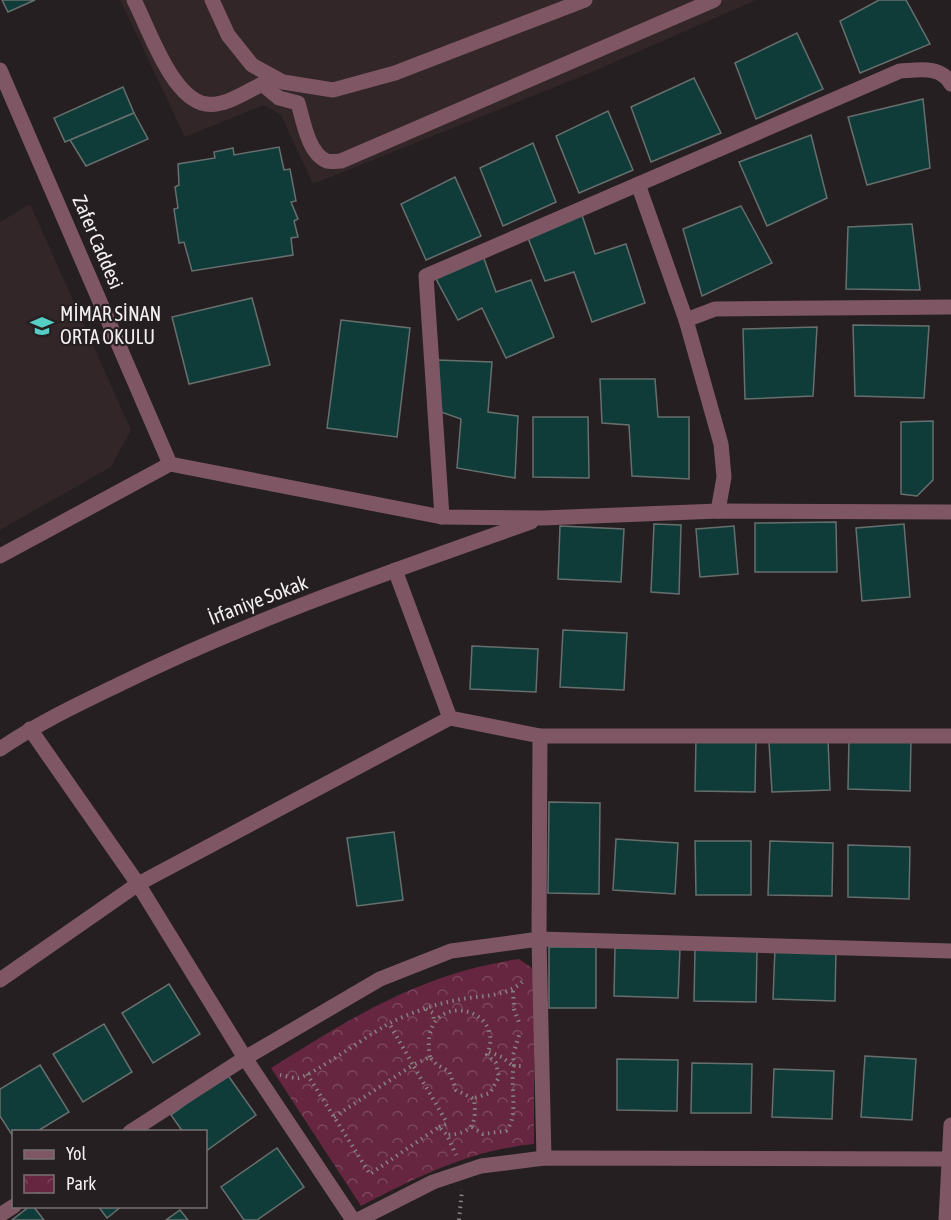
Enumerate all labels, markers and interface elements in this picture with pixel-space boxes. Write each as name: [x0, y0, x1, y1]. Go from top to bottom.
street label: Zafer Caddesi: [68, 191, 128, 292]
place label: MİMAR SİNAN ORTA OKULU: [60, 302, 161, 348]
school or university icon: MİMAR SİNAN ORTA OKULU: [29, 313, 55, 339]
street label: İrfaniye Sokak: [205, 570, 311, 629]
legend: [12, 1130, 207, 1208]
text: Yol: [66, 1143, 86, 1164]
text: Park: [66, 1173, 96, 1194]

